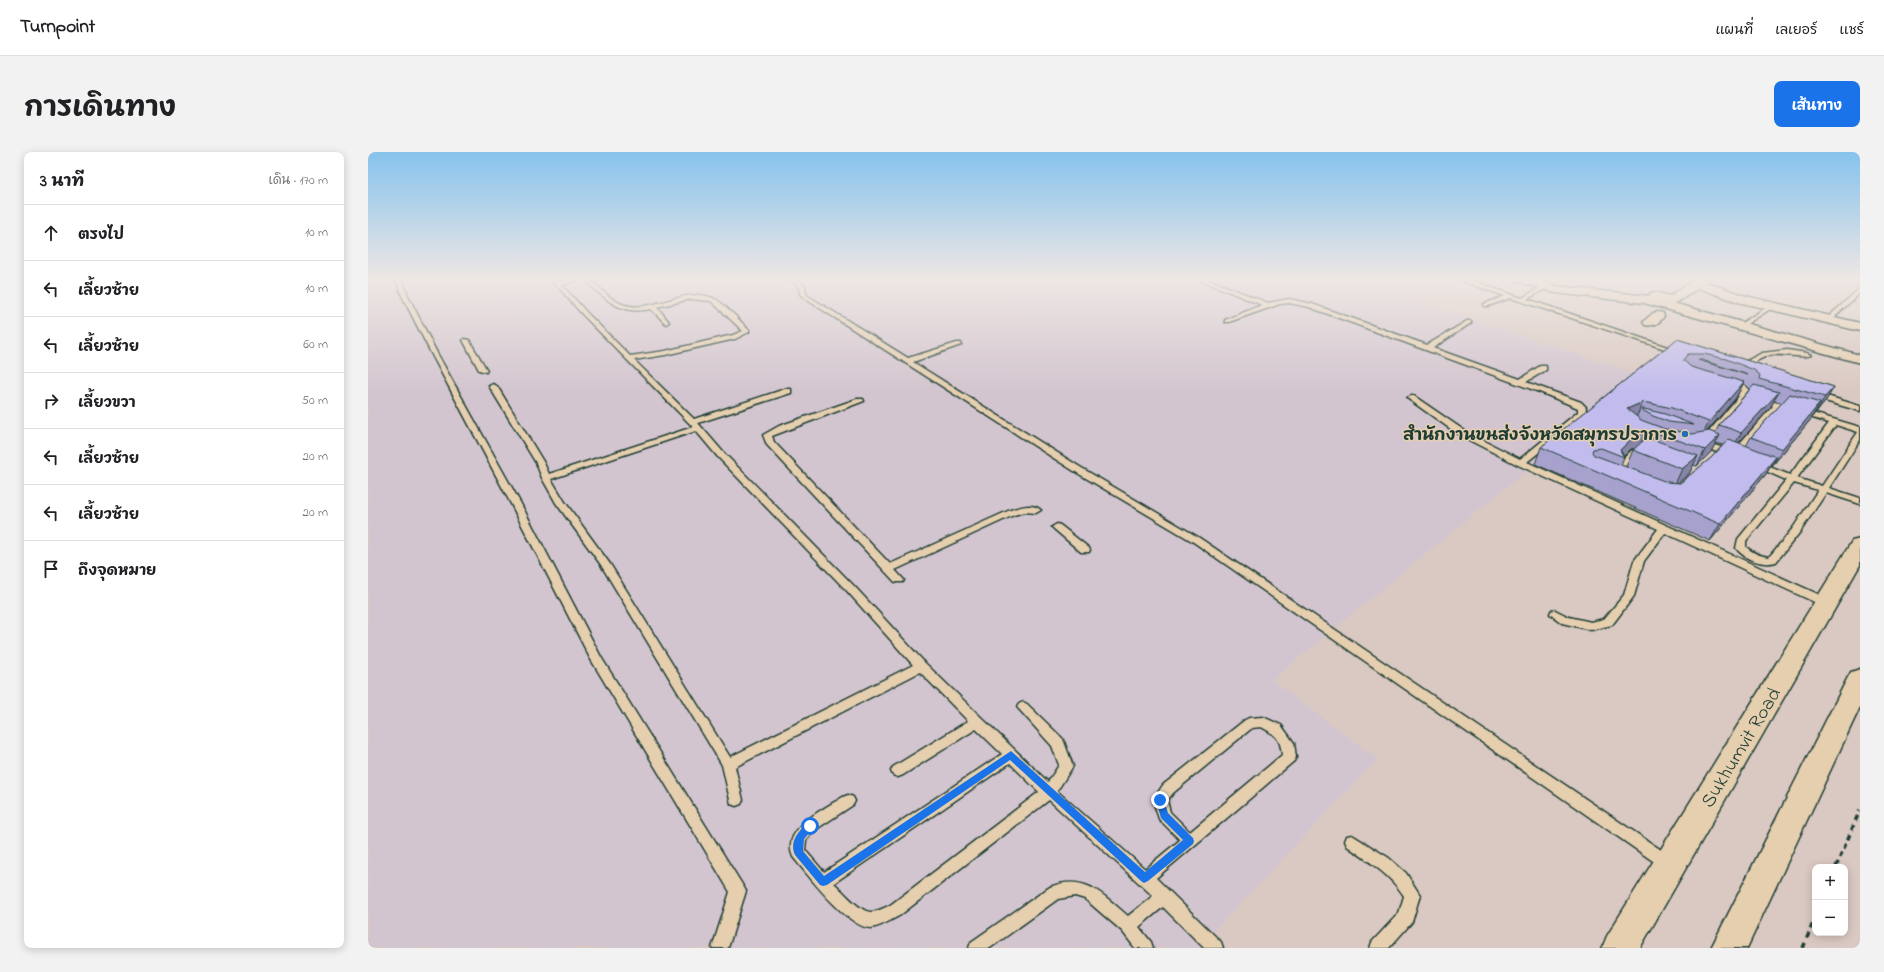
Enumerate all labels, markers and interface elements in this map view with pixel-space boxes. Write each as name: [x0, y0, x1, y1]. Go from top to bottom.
text: Turnpoint: [20, 14, 95, 41]
text: แผนที่: [1715, 20, 1753, 41]
text: เลเยอร์: [1775, 20, 1817, 41]
text: แชร์: [1839, 20, 1864, 41]
button: เส้นทาง: [1774, 81, 1860, 127]
text: การเดินทาง: [24, 89, 176, 130]
text: 3 นาที: [40, 169, 84, 194]
text: เดิน · 170 m: [269, 171, 328, 190]
icon: ahead: [40, 222, 62, 244]
text: 10 m: [305, 223, 328, 242]
text: ตรงไป: [78, 224, 124, 246]
icon: left: [40, 278, 62, 300]
text: 10 m: [305, 279, 328, 298]
text: เลี้ยวซ้าย: [78, 280, 139, 302]
icon: left: [40, 334, 62, 356]
text: 60 m: [303, 335, 328, 354]
text: เลี้ยวซ้าย: [78, 336, 139, 358]
icon: right: [40, 390, 62, 412]
text: 50 m: [302, 391, 328, 410]
text: เลี้ยวขวา: [78, 392, 136, 414]
place label: สำนักงานขนส่งจังหวัดสมุทรปราการ: [1403, 423, 1677, 448]
marker: สำนักงานขนส่งจังหวัดสมุทรปราการ: [1680, 429, 1690, 439]
icon: left: [40, 446, 62, 468]
text: 20 m: [303, 447, 328, 466]
text: เลี้ยวซ้าย: [78, 448, 139, 470]
icon: left: [40, 502, 62, 524]
text: 20 m: [303, 503, 328, 522]
text: เลี้ยวซ้าย: [78, 504, 139, 526]
icon: arrive: [40, 558, 62, 580]
text: ถึงจุดหมาย: [78, 560, 156, 582]
street label: Sukhumvit Road: [1695, 683, 1790, 814]
route end: [1151, 791, 1169, 809]
route start: [801, 817, 819, 835]
map controls: [1812, 864, 1848, 936]
button: +: [1812, 864, 1848, 900]
button: −: [1812, 900, 1848, 936]

